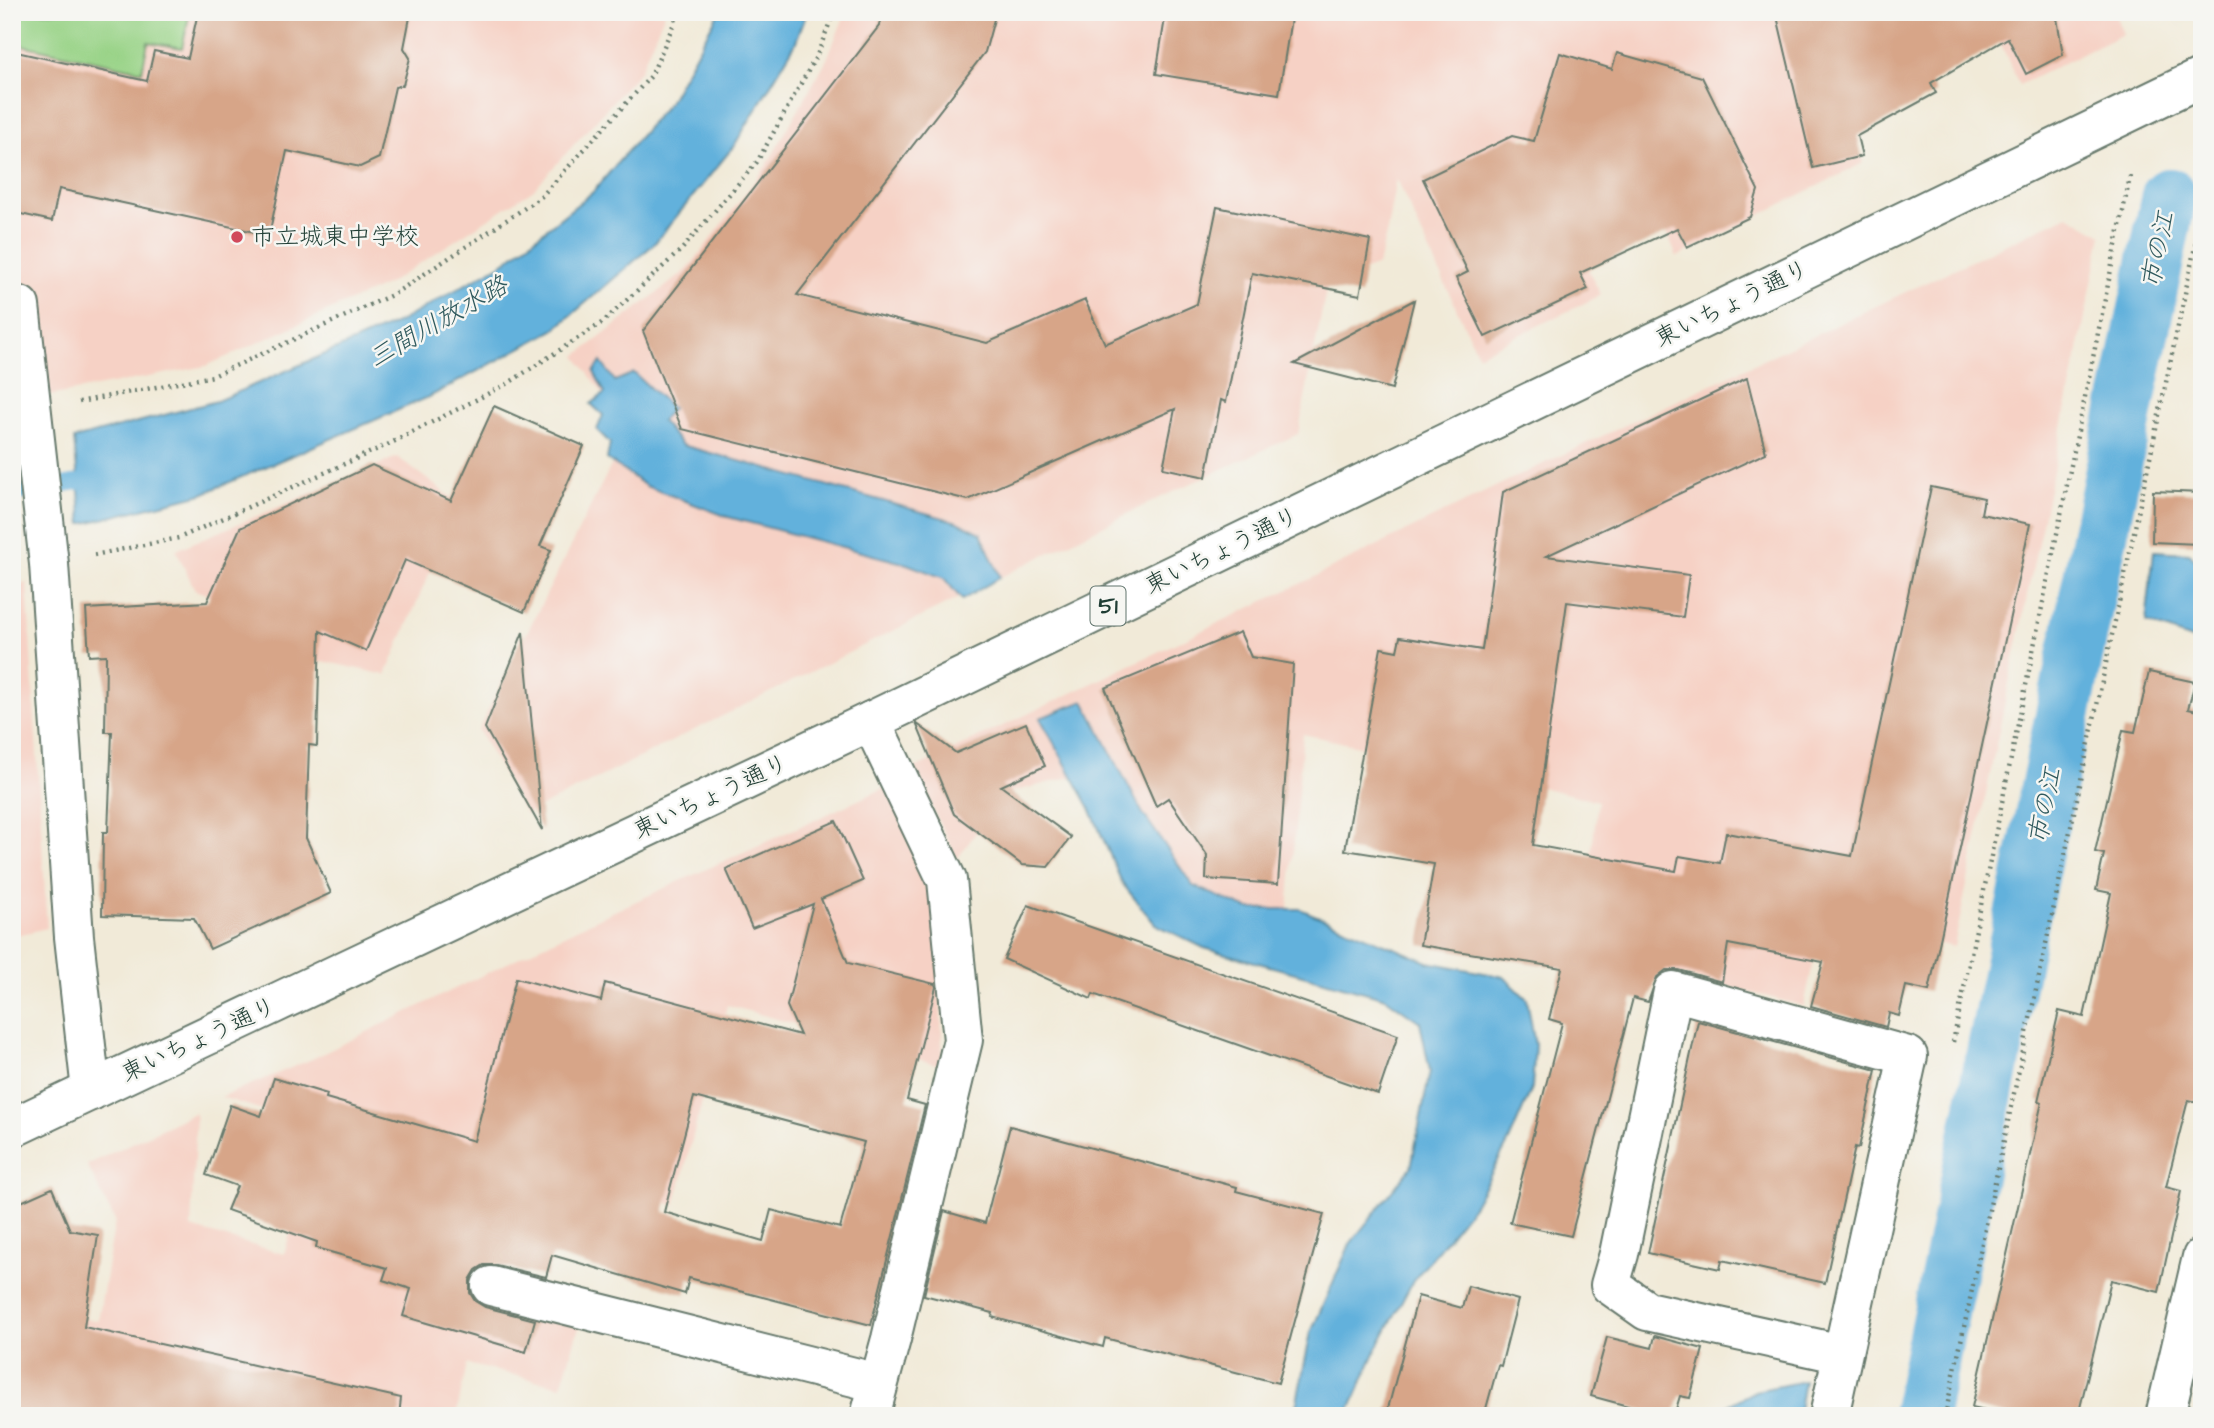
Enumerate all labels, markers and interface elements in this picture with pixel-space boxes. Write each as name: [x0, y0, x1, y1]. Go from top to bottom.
water label: 市の江: [2132, 207, 2184, 292]
place label: 市立城東中学校: [251, 220, 419, 254]
marker: 市立城東中学校: [229, 229, 245, 245]
street label: 東いちょう通り: [1649, 252, 1815, 356]
water label: 三間川放水路: [361, 266, 516, 377]
street label: 東いちょう通り: [1139, 499, 1305, 603]
road number: 51: [1090, 586, 1126, 626]
street label: 東いちょう通り: [628, 746, 794, 848]
water label: 市の江: [2019, 763, 2071, 848]
street label: 東いちょう通り: [116, 989, 282, 1091]

